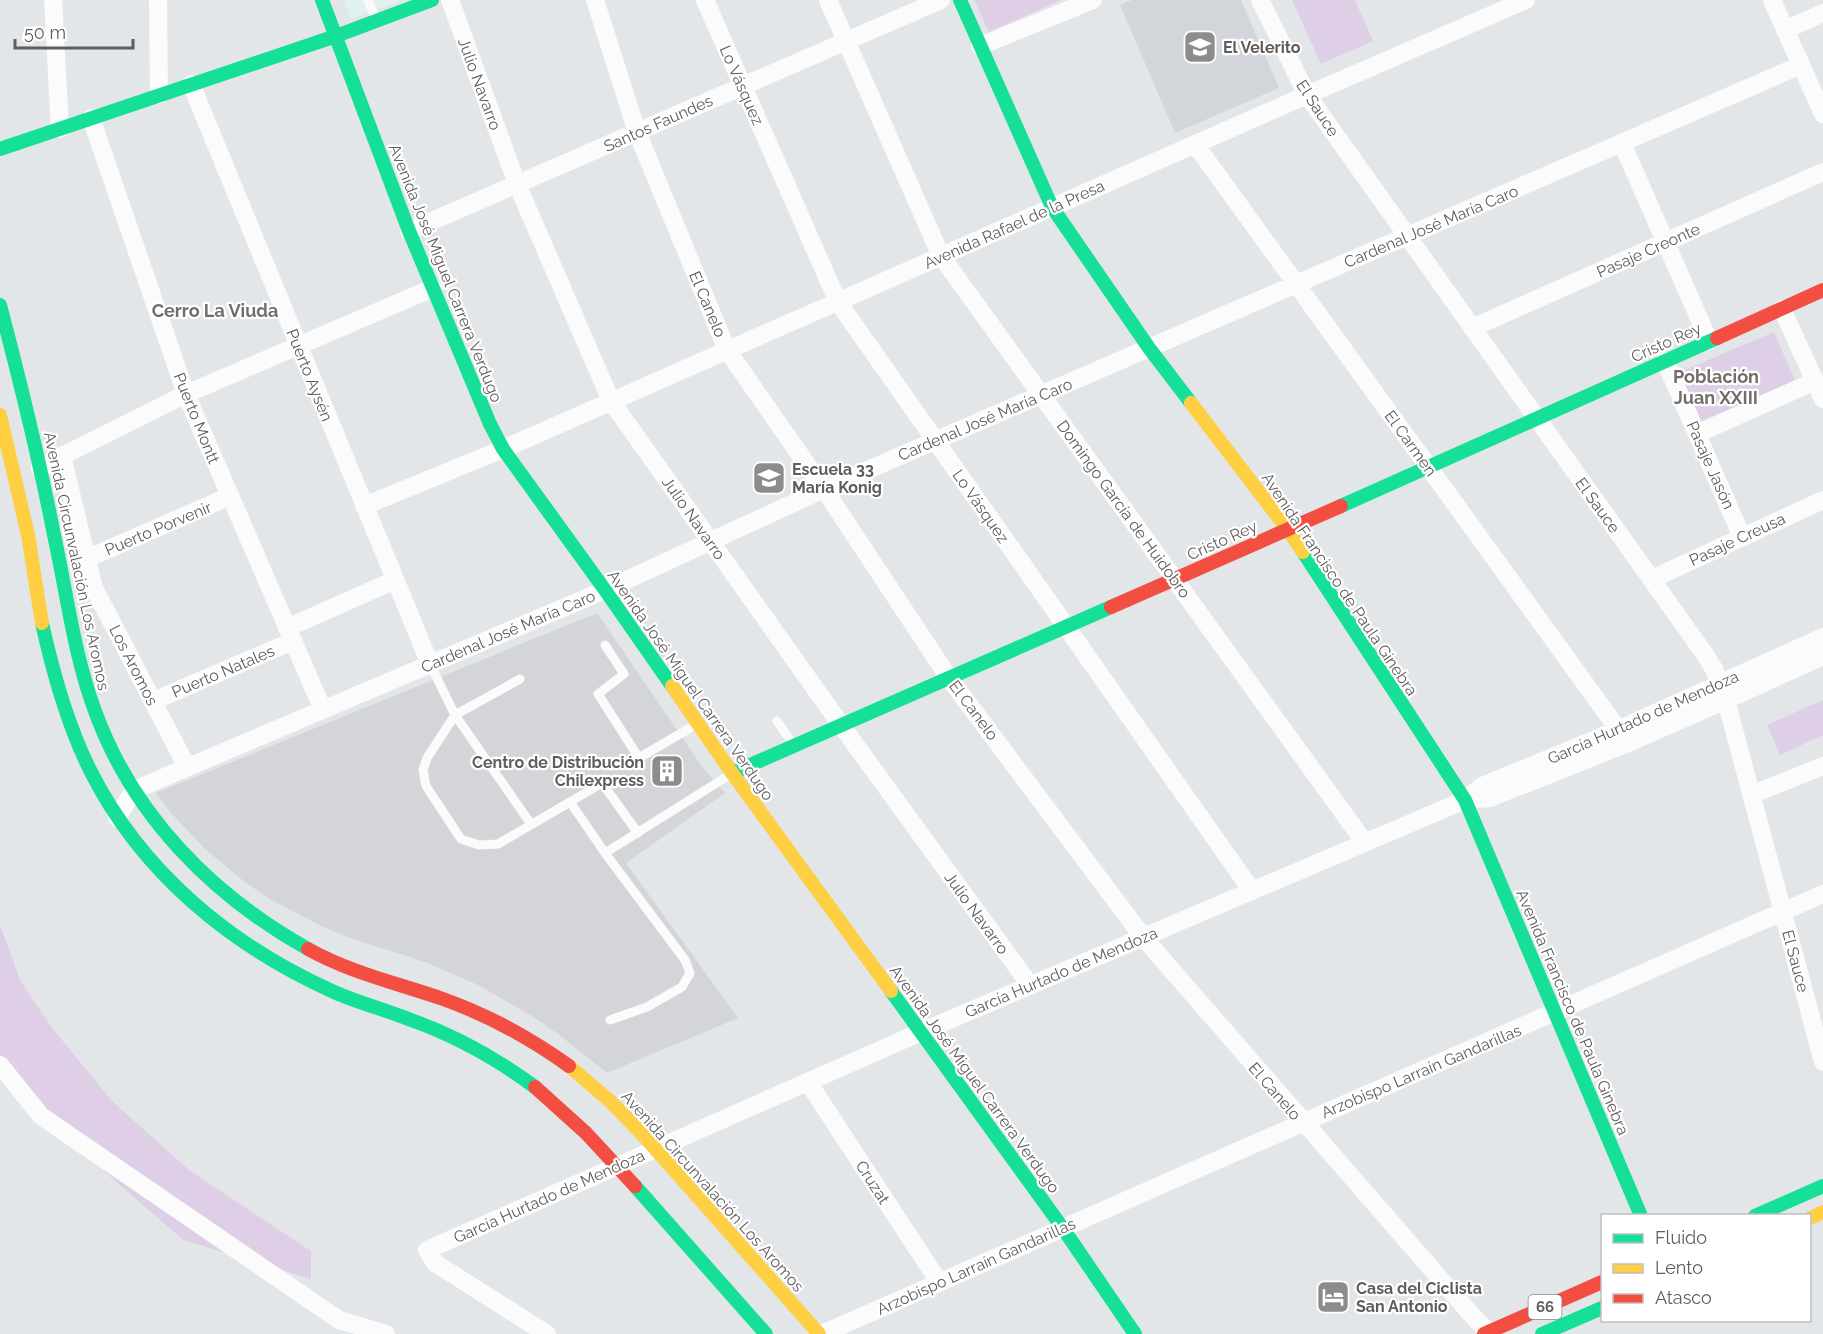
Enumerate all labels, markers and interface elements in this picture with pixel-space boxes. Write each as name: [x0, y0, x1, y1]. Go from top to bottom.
scale bar: [15, 12, 134, 50]
text: 50 m: [24, 22, 66, 43]
school or university icon: El Velerito: [1182, 29, 1218, 65]
street label: Julio Navarro: [454, 35, 505, 133]
place label: El Velerito: [1223, 38, 1301, 57]
street label: Lo Vásquez: [716, 42, 768, 128]
street label: El Sauce: [1292, 76, 1343, 140]
street label: Santos Faundes: [601, 91, 716, 156]
street label: Avenida José Miguel Carrera Verdugo: [385, 141, 506, 405]
street label: Avenida Rafael de la Presa: [921, 176, 1107, 273]
street label: Cardenal José María Caro: [1341, 181, 1521, 272]
street label: Pasaje Creonte: [1594, 219, 1703, 282]
street label: El Canelo: [685, 268, 730, 340]
district label: Cerro La Viuda: [152, 300, 278, 321]
street label: Cristo Rey: [1628, 318, 1704, 366]
street label: Puerto Aysén: [282, 326, 337, 424]
district label: Población Juan XXIII: [1673, 366, 1759, 408]
street label: Puerto Montt: [170, 370, 224, 467]
street label: Cardenal José María Caro: [895, 374, 1075, 465]
street label: El Carmen: [1380, 407, 1441, 480]
street label: Domingo García de Huidobro: [1053, 417, 1194, 602]
street label: Pasaje Jasón: [1683, 418, 1738, 512]
street label: Avenida Circunvalación Los Aromos: [40, 430, 113, 692]
school or university icon: Escuela 33 María Konig: [751, 460, 787, 496]
place label: Escuela 33 María Konig: [792, 460, 882, 497]
street label: Lo Vásquez: [948, 466, 1013, 547]
street label: Avenida Francisco de Paula Ginebra: [1258, 469, 1421, 699]
street label: Julio Navarro: [658, 473, 729, 563]
street label: El Sauce: [1571, 474, 1624, 537]
street label: Puerto Porvenir: [102, 497, 215, 560]
street label: Pasaje Creusa: [1686, 509, 1788, 570]
street label: Cristo Rey: [1184, 516, 1260, 564]
street label: Avenida José Miguel Carrera Verdugo: [603, 566, 778, 804]
street label: Cardenal José María Caro: [418, 586, 598, 677]
street label: Los Aromos: [105, 622, 162, 709]
street label: Puerto Natales: [169, 641, 278, 702]
street label: García Hurtado de Mendoza: [1545, 667, 1742, 768]
street label: El Canelo: [945, 677, 1002, 744]
place label: Centro de Distribución Chilexpress: [472, 753, 644, 790]
building icon: Centro de Distribución Chilexpress: [649, 753, 685, 789]
street label: Julio Navarro: [940, 869, 1013, 958]
street label: Avenida Francisco de Paula Ginebra: [1512, 887, 1633, 1138]
street label: García Hurtado de Mendoza: [962, 923, 1160, 1022]
street label: El Sauce: [1778, 928, 1813, 994]
street label: Avenida José Miguel Carrera Verdugo: [886, 962, 1064, 1197]
street label: Arzobispo Larraín Gandarillas: [1318, 1021, 1524, 1122]
street label: El Canelo: [1244, 1059, 1305, 1124]
street label: Avenida Circunvalación Los Aromos: [617, 1087, 808, 1296]
street label: García Hurtado de Mendoza: [451, 1146, 648, 1247]
street label: Cruzat: [852, 1157, 894, 1208]
street label: Arzobispo Larraín Gandarillas: [874, 1214, 1079, 1319]
legend: [1601, 1214, 1811, 1322]
text: Fluido: [1655, 1227, 1707, 1248]
text: Lento: [1655, 1257, 1703, 1278]
hotel icon: Casa del Ciclista San Antonio: [1315, 1279, 1351, 1315]
place label: Casa del Ciclista San Antonio: [1356, 1279, 1482, 1316]
text: Atasco: [1655, 1287, 1712, 1308]
road number: 66: [1528, 1295, 1562, 1319]

